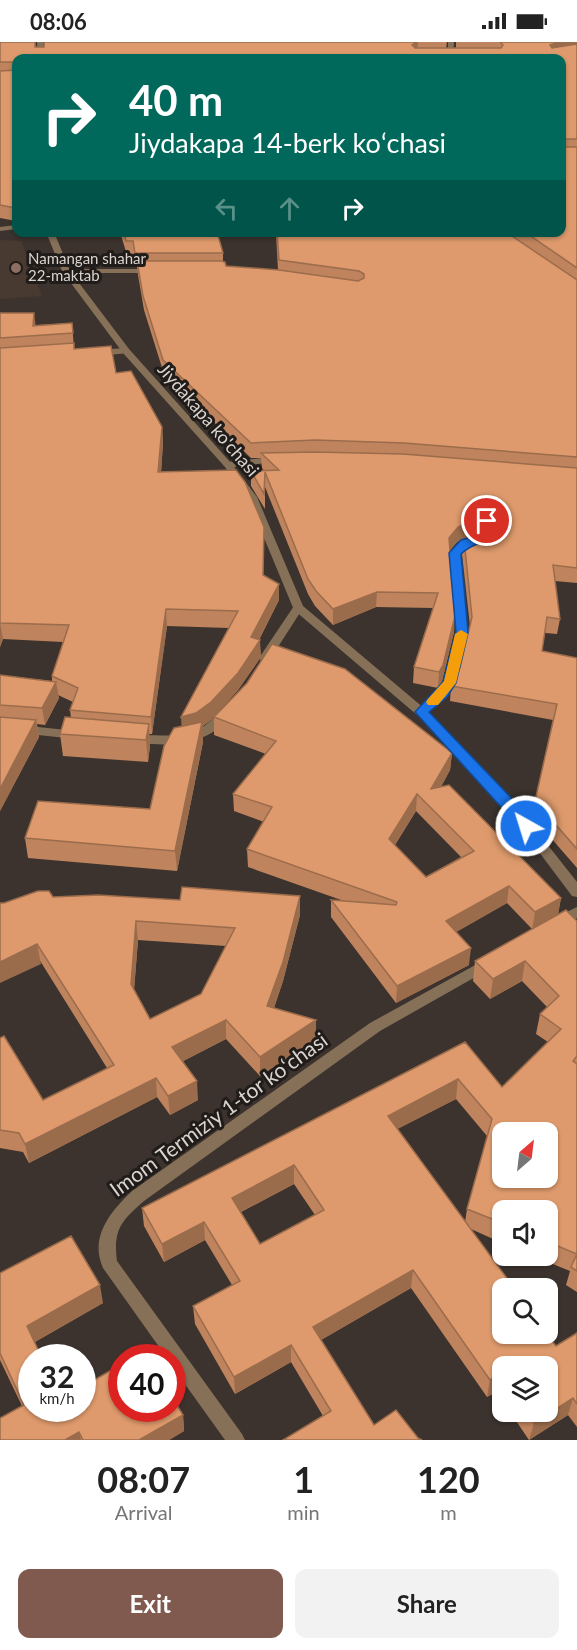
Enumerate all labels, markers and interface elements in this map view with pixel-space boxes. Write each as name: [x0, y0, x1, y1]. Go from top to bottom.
text: 08:06: [30, 8, 87, 35]
text: 40 m: [129, 75, 223, 125]
icon: right: [30, 78, 108, 156]
text: Jiydakapa 14-berk koʻchasi: [129, 126, 446, 159]
icon: left: [210, 192, 243, 225]
icon: ahead: [273, 192, 306, 225]
icon: right: [336, 192, 369, 225]
place label: Namangan shahar 22-maktab: [28, 249, 146, 284]
marker: Namangan shahar 22-maktab: [9, 261, 23, 275]
street label: Jiydakapa ko'chasi: [154, 358, 264, 481]
pin: [461, 495, 512, 546]
icon: arrive: [470, 504, 503, 537]
position arrow: [494, 794, 558, 858]
street label: Imom Termiziy 1-tor koʻchasi: [104, 1026, 332, 1201]
north arrow: [492, 1122, 558, 1188]
map controls: [492, 1122, 558, 1422]
button: sound: [492, 1200, 558, 1266]
button: search: [492, 1278, 558, 1344]
speed limit sign: 40: [108, 1344, 186, 1422]
button: layers: [492, 1356, 558, 1422]
text: 32: [40, 1358, 74, 1394]
text: km/h: [39, 1389, 75, 1407]
text: 08:07: [97, 1457, 190, 1501]
text: 1: [293, 1457, 314, 1501]
text: 120: [417, 1457, 480, 1501]
text: Arrival: [115, 1500, 172, 1524]
text: min: [287, 1500, 320, 1524]
text: m: [440, 1500, 457, 1524]
button: Exit: [18, 1569, 283, 1638]
button: Share: [295, 1569, 559, 1638]

